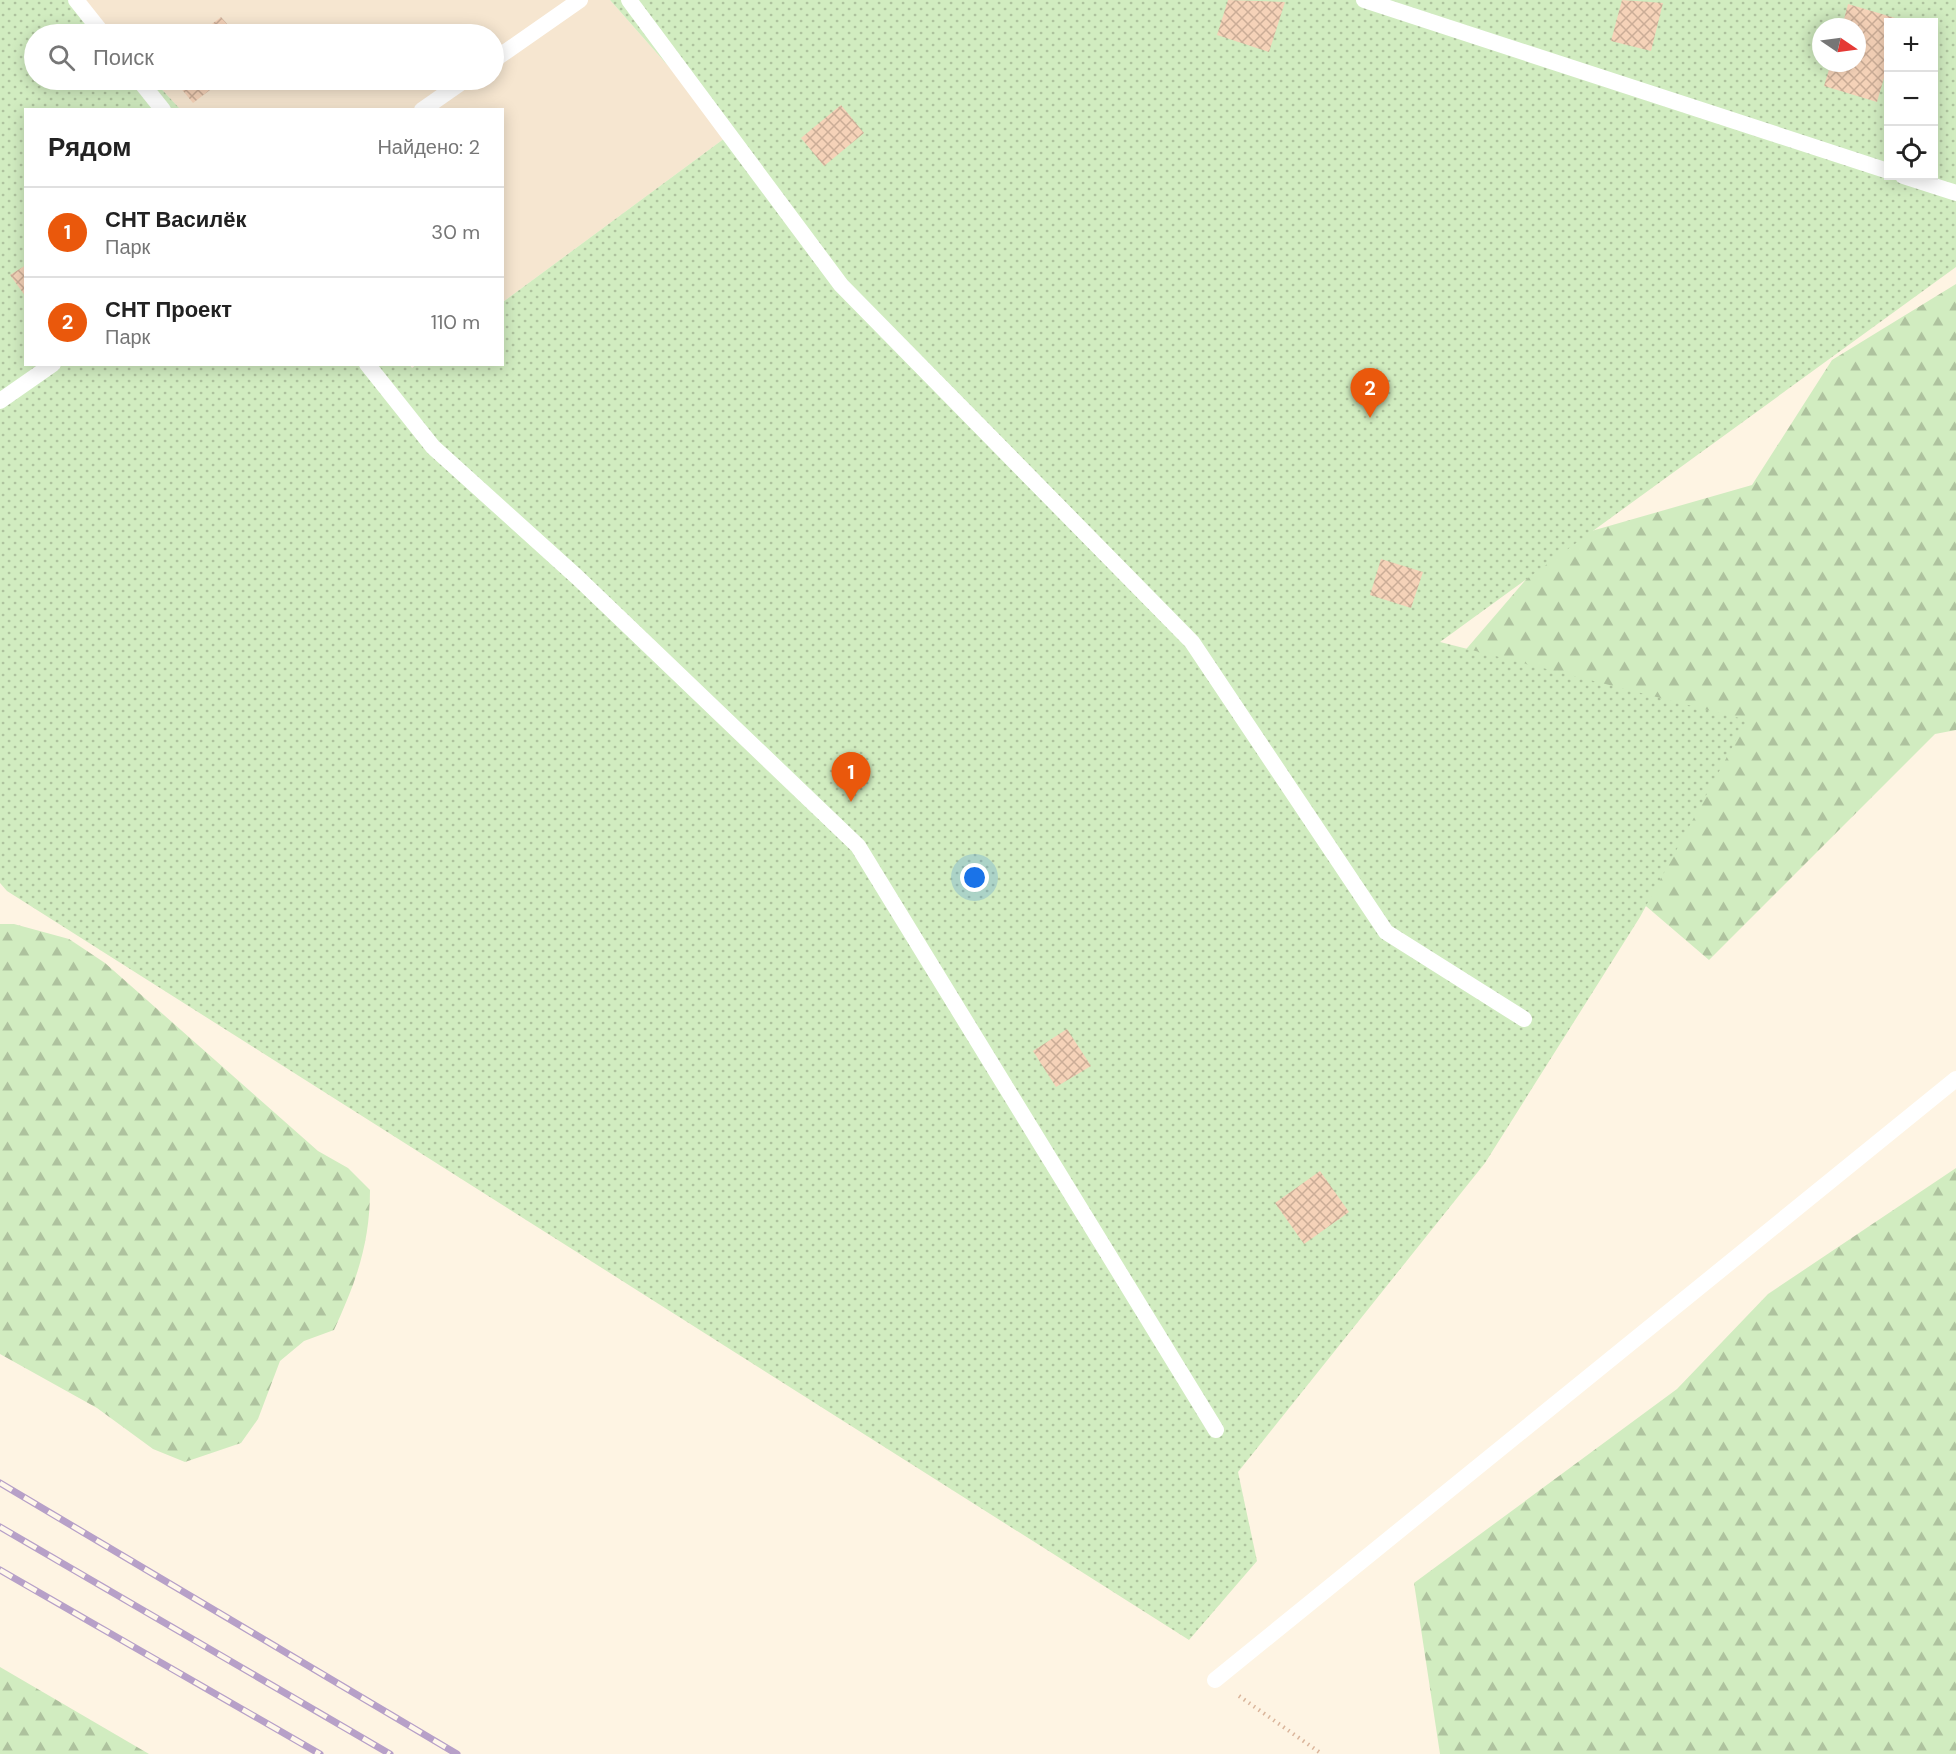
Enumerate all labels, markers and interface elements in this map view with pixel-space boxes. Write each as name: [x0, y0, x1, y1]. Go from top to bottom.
north arrow: [1812, 18, 1866, 72]
map controls: [1884, 18, 1938, 180]
button: +: [1884, 18, 1938, 72]
search box: [24, 24, 504, 90]
icon: search: [45, 41, 78, 74]
text: Поиск: [93, 43, 154, 72]
button: −: [1884, 72, 1938, 126]
button: locate: [1884, 126, 1938, 180]
text: Рядом: [48, 130, 131, 164]
text: Найдено: 2: [377, 134, 480, 160]
text: СНТ Василёк: [105, 205, 247, 234]
text: 1: [64, 219, 71, 245]
text: 30 m: [431, 219, 480, 245]
text: Парк: [105, 234, 150, 260]
text: СНТ Проект: [105, 295, 232, 324]
text: 2: [62, 309, 73, 335]
text: 110 m: [431, 309, 480, 335]
text: Парк: [105, 324, 150, 350]
pin: 2: [1350, 368, 1390, 418]
pin: 1: [832, 752, 870, 802]
your location: [960, 863, 989, 892]

